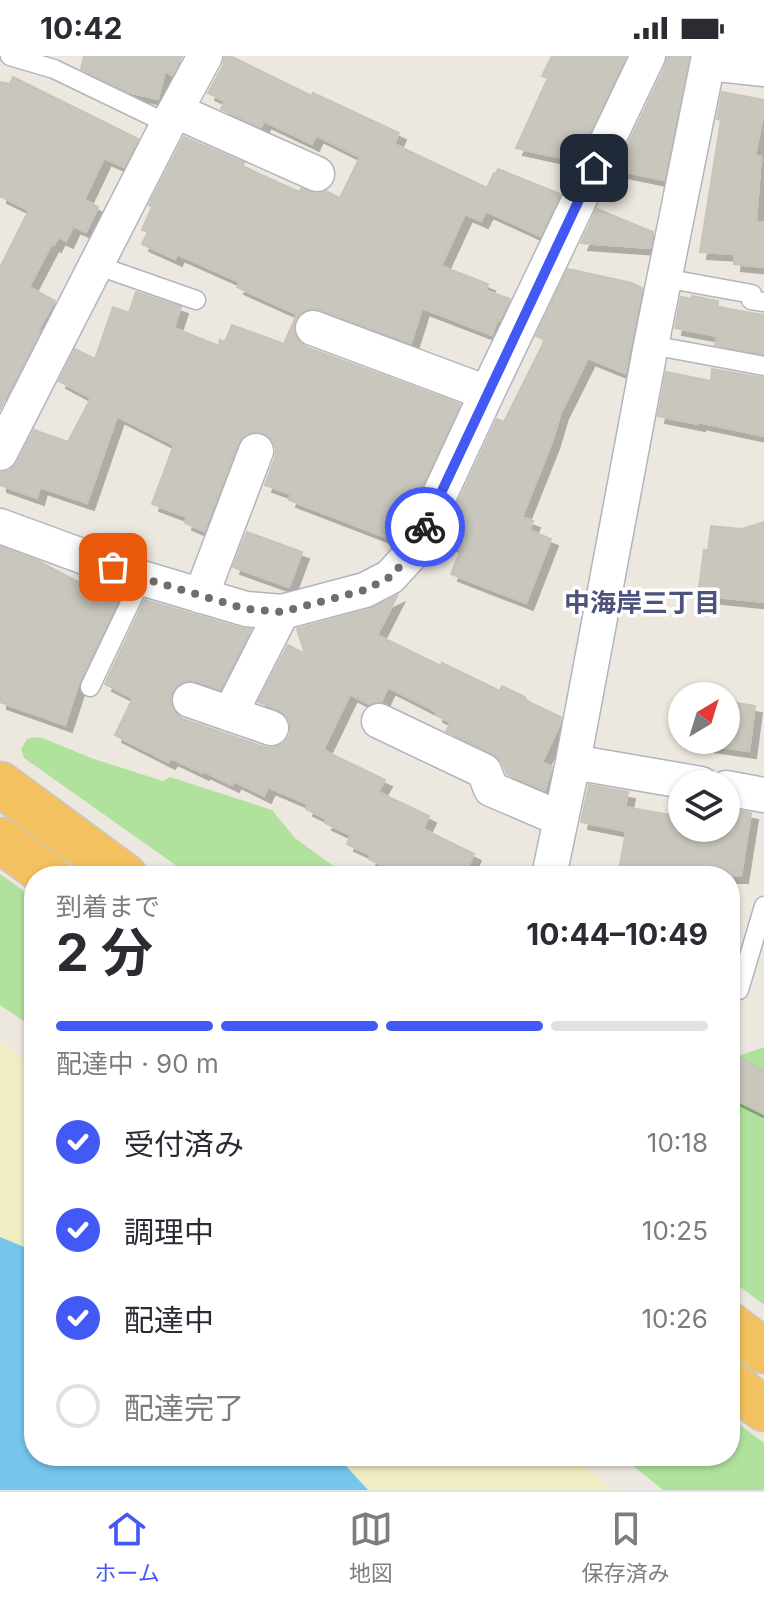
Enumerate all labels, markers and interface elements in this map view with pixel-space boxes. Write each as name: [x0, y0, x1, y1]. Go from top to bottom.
text: 10:42: [40, 10, 122, 46]
pin: [560, 134, 628, 202]
icon: home: [572, 146, 616, 190]
courier: [385, 487, 465, 567]
icon: bike: [403, 505, 447, 549]
pin: [79, 533, 147, 601]
icon: bag: [91, 545, 135, 589]
district label: 中海岸三丁目: [564, 587, 720, 618]
north arrow: [668, 682, 740, 754]
map controls: [668, 682, 740, 842]
button: layers: [668, 770, 740, 842]
text: 到着まで: [56, 891, 160, 922]
text: 10:44–10:49: [526, 916, 708, 952]
text: 2 分: [56, 921, 153, 984]
text: 配達中 · 90 m: [56, 1048, 219, 1079]
icon: check: [56, 1120, 100, 1164]
text: 受付済み: [124, 1126, 244, 1162]
text: 10:18: [647, 1127, 708, 1158]
icon: check: [56, 1208, 100, 1252]
text: 調理中: [124, 1214, 214, 1250]
text: 10:25: [642, 1215, 708, 1246]
icon: check: [56, 1296, 100, 1340]
text: 配達中: [124, 1302, 214, 1338]
text: 10:26: [642, 1303, 708, 1334]
text: 配達完了: [124, 1390, 244, 1426]
tab: ホーム: [94, 1507, 160, 1587]
tab: 地図: [349, 1507, 393, 1587]
tab: 保存済み: [582, 1507, 670, 1587]

